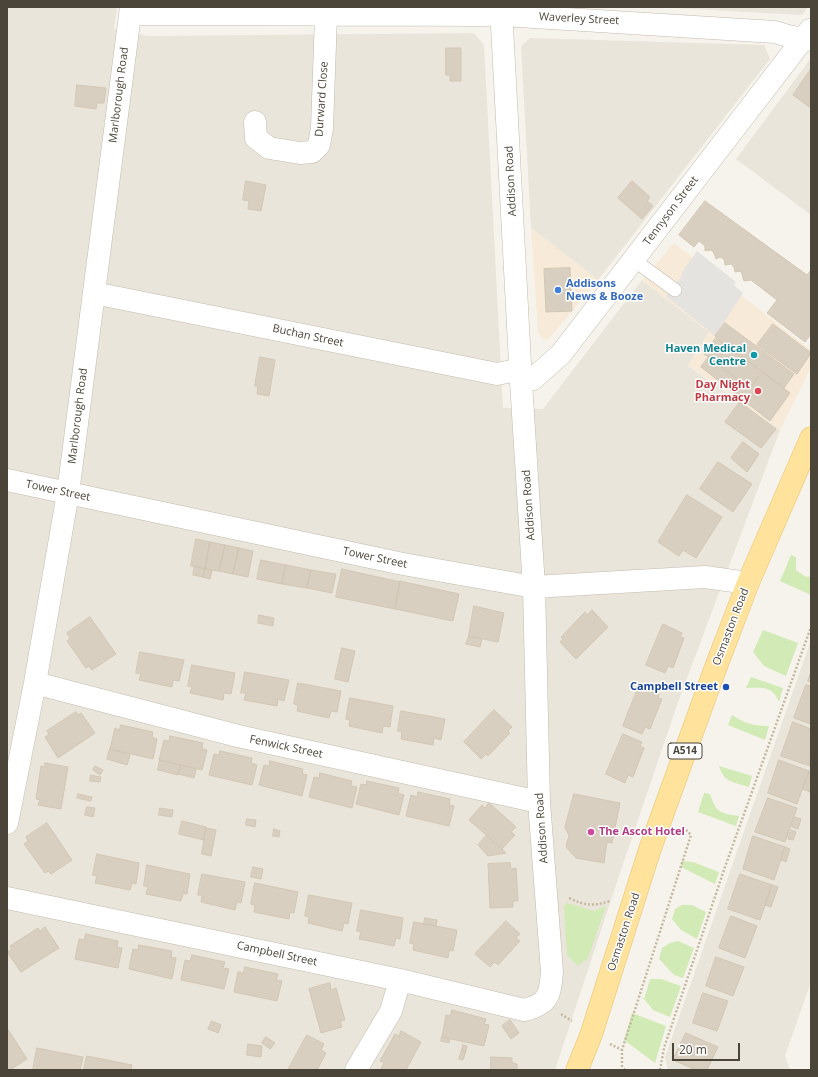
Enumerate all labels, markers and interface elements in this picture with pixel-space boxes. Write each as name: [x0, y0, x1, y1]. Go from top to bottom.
street label: Waverley Street: [538, 10, 620, 28]
street label: Marlborough Road: [107, 46, 131, 144]
street label: Durward Close: [313, 61, 331, 137]
street label: Addison Road: [503, 145, 519, 217]
street label: Tennyson Street: [641, 174, 701, 248]
place label: Addisons News & Booze: [566, 277, 643, 303]
marker: Addisons News & Booze: [553, 285, 563, 295]
street label: Buchan Street: [271, 322, 345, 350]
place label: Haven Medical Centre: [665, 342, 746, 368]
marker: Haven Medical Centre: [749, 350, 759, 360]
street label: Marlborough Road: [66, 367, 90, 465]
place label: Day Night Pharmacy: [695, 378, 750, 404]
marker: Day Night Pharmacy: [753, 386, 763, 396]
street label: Addison Road: [520, 469, 538, 541]
street label: Tower Street: [25, 478, 91, 504]
street label: Tower Street: [342, 545, 408, 571]
street label: Osmaston Road: [710, 586, 752, 668]
place label: Campbell Street: [630, 680, 718, 694]
marker: Campbell Street: [721, 682, 731, 692]
street label: Fenwick Street: [248, 733, 324, 761]
road number: A514: [668, 743, 702, 759]
street label: Addison Road: [533, 792, 551, 864]
place label: The Ascot Hotel: [599, 825, 685, 839]
marker: The Ascot Hotel: [586, 827, 596, 837]
street label: Osmaston Road: [605, 891, 643, 973]
street label: Campbell Street: [236, 939, 318, 969]
scale bar: [674, 1035, 742, 1061]
text: 20 m: [679, 1041, 707, 1058]

